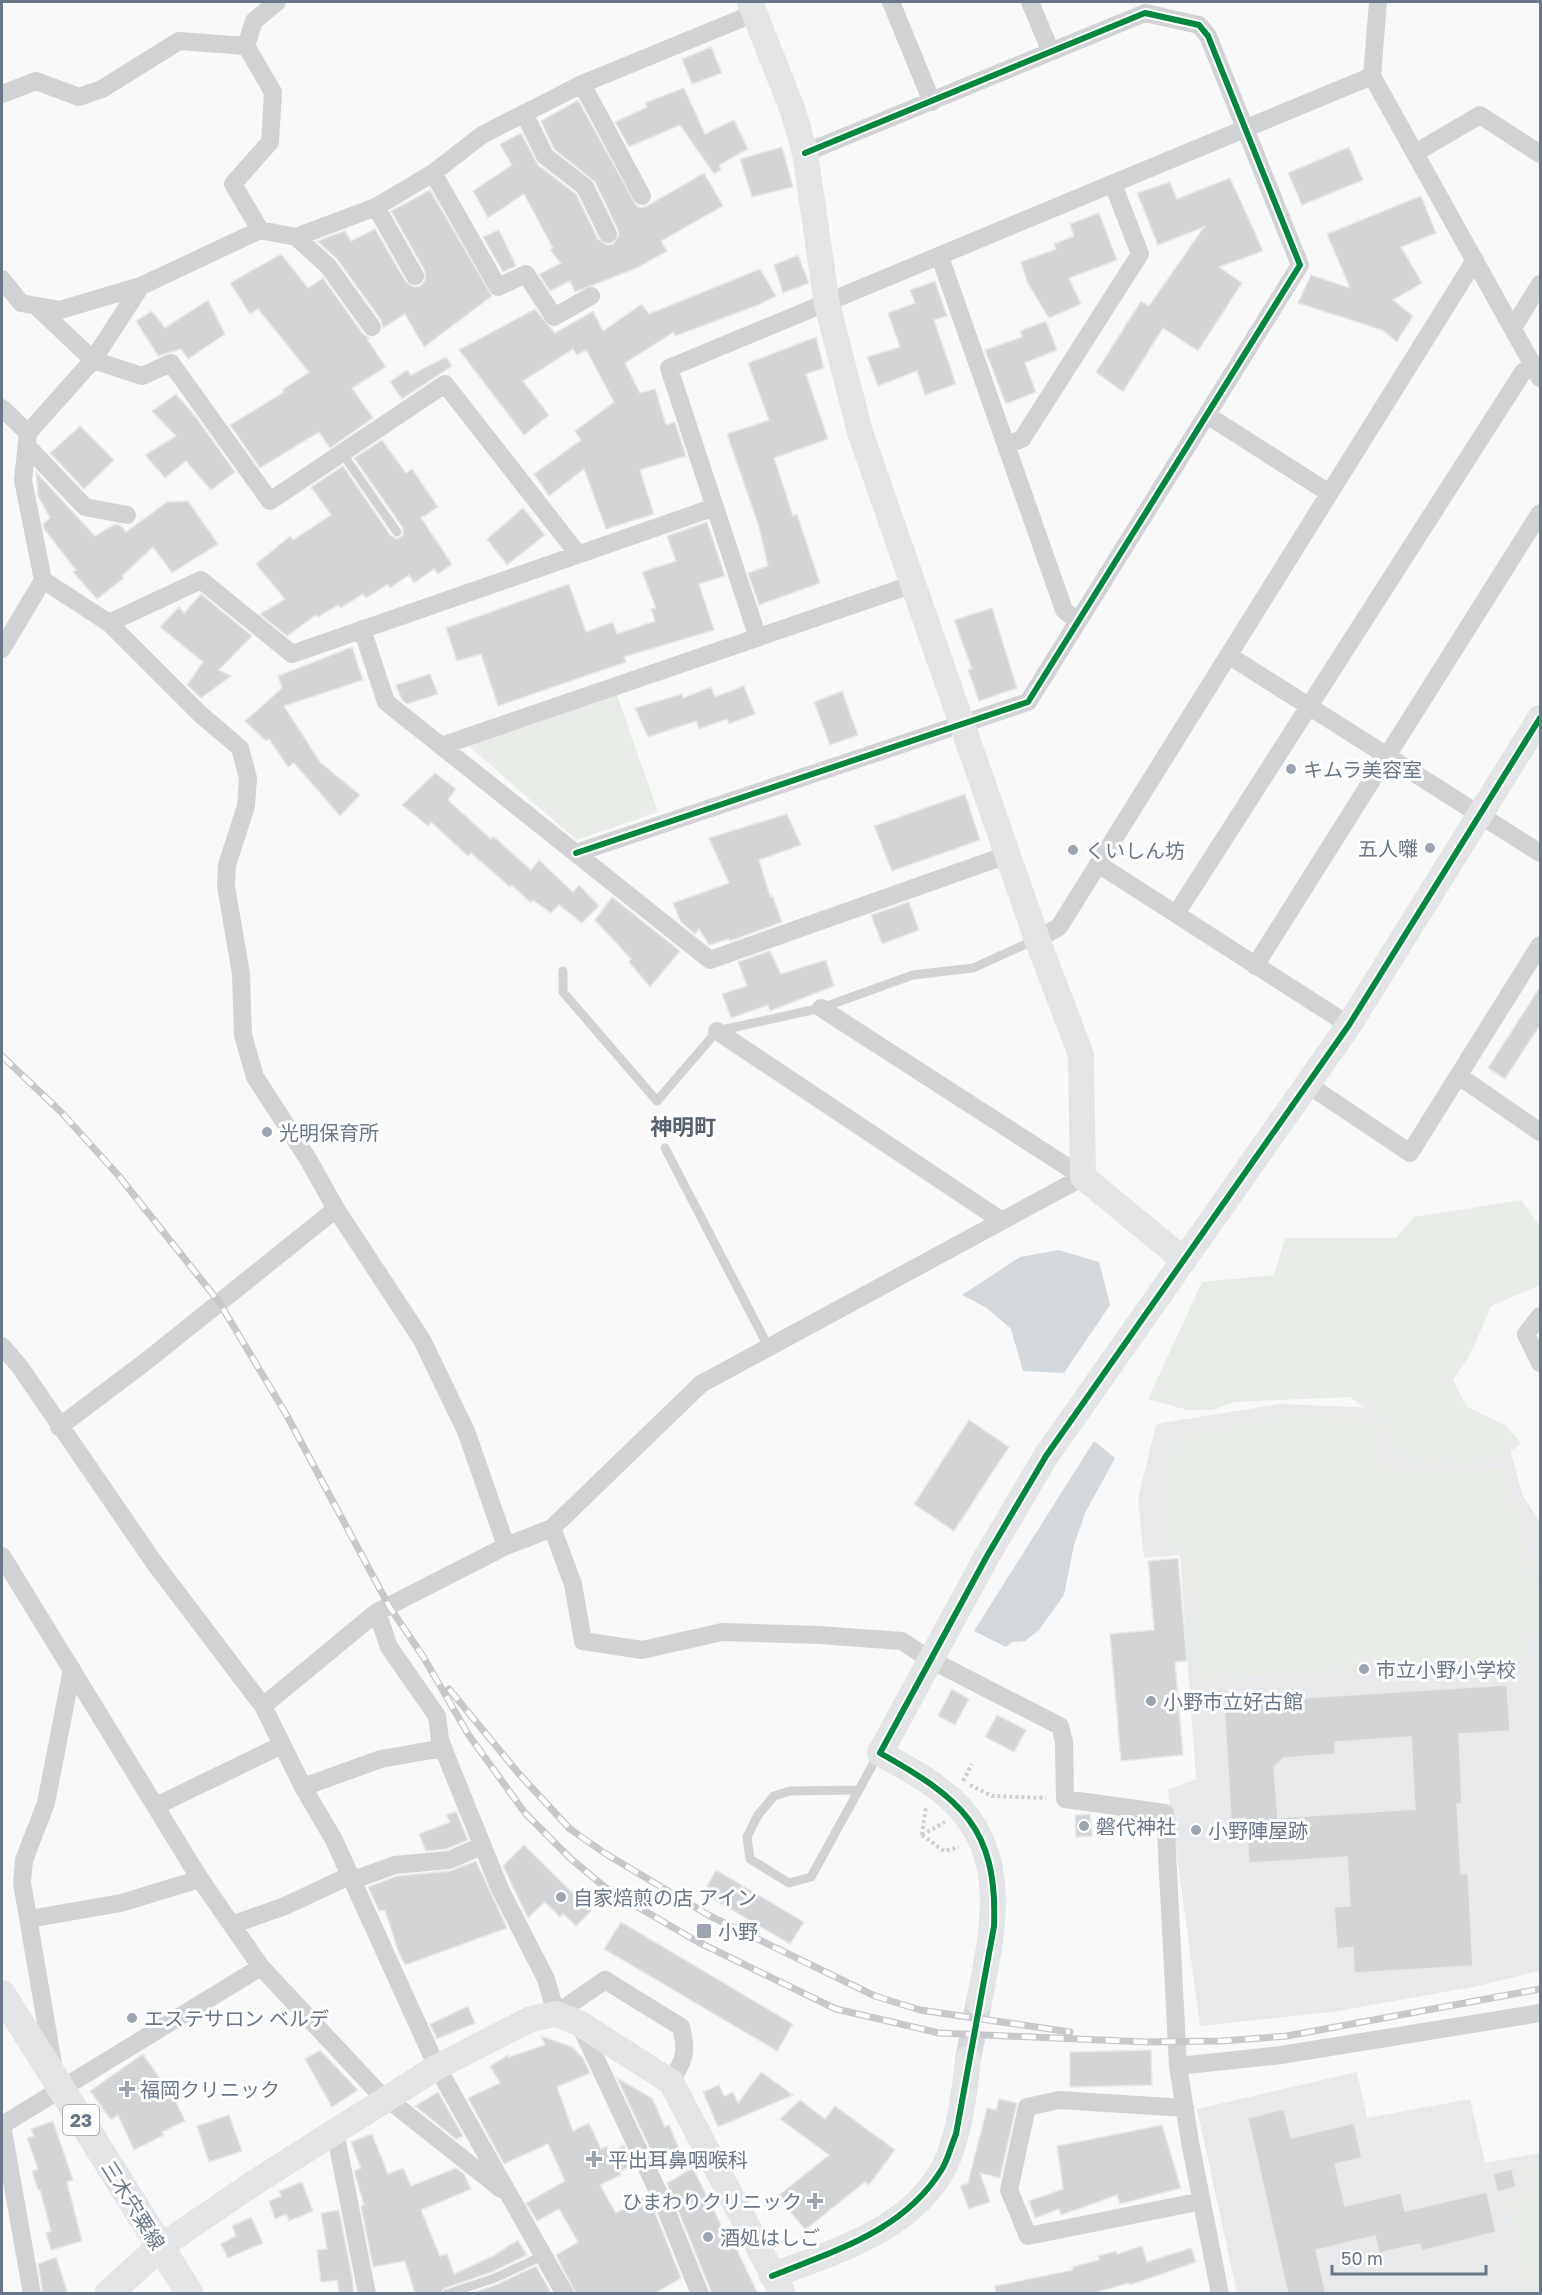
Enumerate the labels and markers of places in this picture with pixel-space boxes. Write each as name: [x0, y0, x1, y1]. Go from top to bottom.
place label: キムラ美容室: [1303, 757, 1422, 781]
marker: キムラ美容室: [1284, 762, 1298, 776]
place label: 五人囃: [1358, 836, 1418, 860]
place label: くいしん坊: [1085, 838, 1185, 862]
marker: 五人囃: [1423, 841, 1437, 855]
marker: くいしん坊: [1066, 843, 1080, 857]
place label: 光明保育所: [279, 1120, 379, 1144]
marker: 光明保育所: [260, 1125, 274, 1139]
place label: 市立小野小学校: [1376, 1657, 1516, 1681]
marker: 市立小野小学校: [1357, 1662, 1371, 1676]
place label: 小野市立好古館: [1163, 1689, 1303, 1713]
marker: 小野市立好古館: [1144, 1694, 1158, 1708]
place label: 磐代神社: [1096, 1814, 1176, 1838]
place label: 小野陣屋跡: [1208, 1818, 1308, 1842]
marker: 磐代神社: [1077, 1819, 1091, 1833]
marker: 小野陣屋跡: [1189, 1823, 1203, 1837]
place label: 自家焙煎の店 アイン: [573, 1885, 757, 1909]
marker: 自家焙煎の店 アイン: [554, 1890, 568, 1904]
place label: 小野: [718, 1919, 758, 1943]
marker: 小野: [695, 1922, 713, 1940]
place label: エステサロン ベルデ: [144, 2006, 329, 2030]
marker: エステサロン ベルデ: [125, 2011, 139, 2025]
place label: 福岡クリニック: [140, 2077, 280, 2101]
marker: 福岡クリニック: [118, 2080, 136, 2098]
place label: 平出耳鼻咽喉科: [608, 2147, 748, 2171]
marker: 平出耳鼻咽喉科: [585, 2150, 603, 2168]
place label: ひまわりクリニック: [622, 2189, 802, 2213]
marker: ひまわりクリニック: [806, 2192, 824, 2210]
place label: 酒処はしご: [720, 2225, 820, 2249]
marker: 酒処はしご: [701, 2230, 715, 2244]

